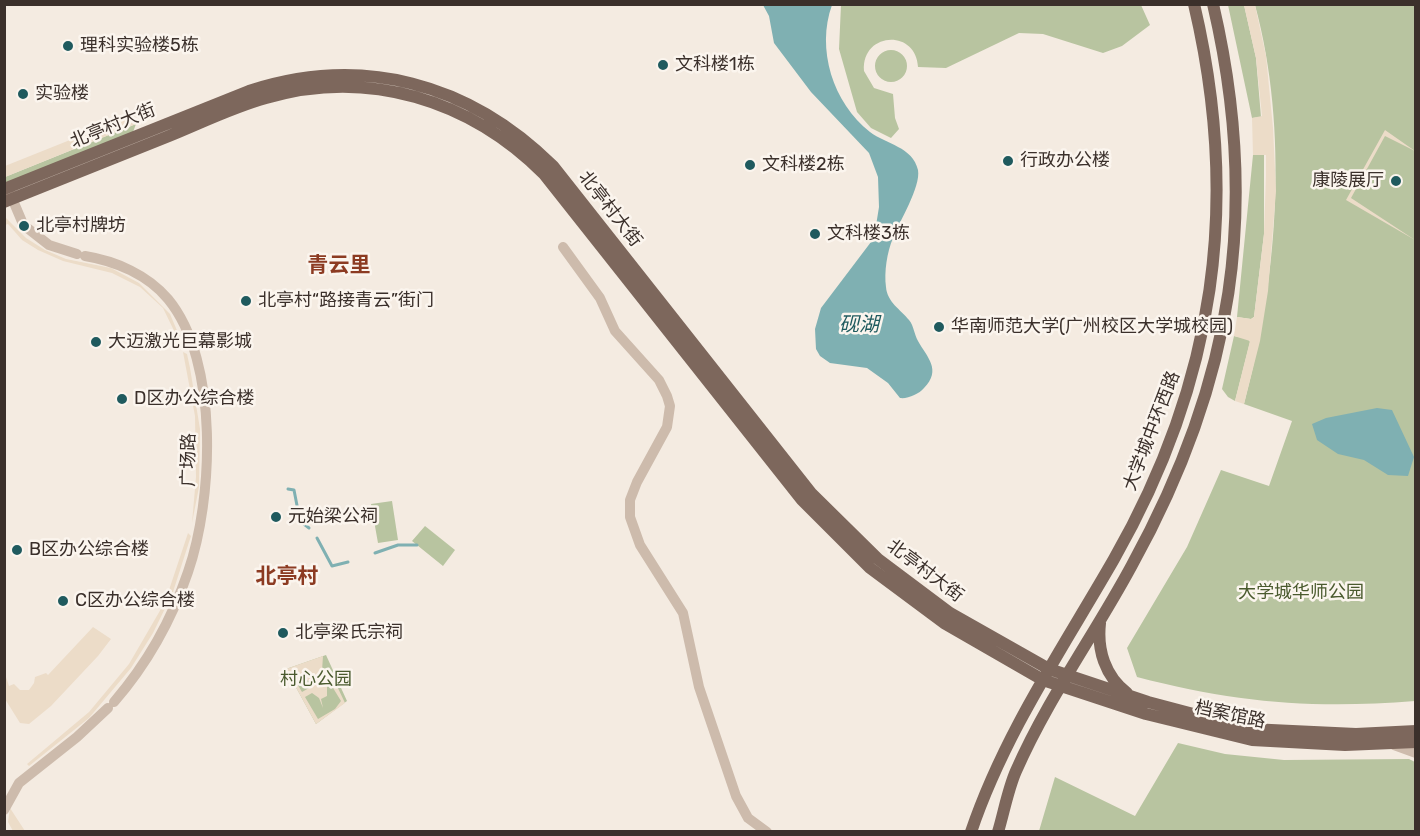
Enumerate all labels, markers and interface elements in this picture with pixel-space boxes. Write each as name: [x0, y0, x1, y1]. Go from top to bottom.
place label: 理科实验楼5栋: [80, 35, 199, 57]
marker: 理科实验楼5栋: [61, 39, 75, 53]
place label: 文科楼1栋: [675, 54, 755, 76]
marker: 文科楼1栋: [656, 58, 670, 72]
place label: 实验楼: [35, 83, 89, 105]
marker: 实验楼: [16, 87, 30, 101]
street label: 北亭村大街: [67, 99, 159, 153]
place label: 行政办公楼: [1020, 150, 1110, 172]
place label: 文科楼2栋: [762, 154, 845, 176]
marker: 行政办公楼: [1001, 154, 1015, 168]
marker: 文科楼2栋: [743, 158, 757, 172]
street label: 北亭村大街: [574, 167, 646, 251]
place label: 康陵展厅: [1312, 170, 1384, 192]
marker: 康陵展厅: [1389, 174, 1403, 188]
place label: 北亭村牌坊: [36, 215, 126, 237]
marker: 北亭村牌坊: [17, 219, 31, 233]
place label: 文科楼3栋: [827, 223, 910, 245]
marker: 文科楼3栋: [808, 227, 822, 241]
district label: 青云里: [308, 253, 370, 279]
place label: 北亭村“路接青云”街门: [258, 290, 434, 312]
marker: 北亭村“路接青云”街门: [239, 294, 253, 308]
water label: 砚湖: [839, 313, 879, 337]
place label: 华南师范大学(广州校区大学城校园): [951, 316, 1233, 338]
marker: 华南师范大学(广州校区大学城校园): [932, 320, 946, 334]
place label: 大迈激光巨幕影城: [108, 331, 252, 353]
marker: 大迈激光巨幕影城: [89, 335, 103, 349]
street label: 大学城中环西路: [1119, 368, 1185, 494]
place label: D区办公综合楼: [134, 388, 254, 410]
marker: D区办公综合楼: [115, 392, 129, 406]
street label: 广场路: [178, 433, 200, 487]
place label: 元始梁公祠: [288, 506, 378, 528]
marker: 元始梁公祠: [269, 510, 283, 524]
street label: 北亭村大街: [883, 535, 967, 607]
place label: B区办公综合楼: [29, 539, 149, 561]
marker: B区办公综合楼: [10, 543, 24, 557]
district label: 北亭村: [256, 564, 318, 590]
park label: 大学城华师公园: [1238, 582, 1364, 604]
place label: C区办公综合楼: [75, 590, 195, 612]
marker: C区办公综合楼: [56, 594, 70, 608]
place label: 北亭梁氏宗祠: [295, 622, 403, 644]
marker: 北亭梁氏宗祠: [276, 626, 290, 640]
park label: 村心公园: [280, 669, 352, 691]
street label: 档案馆路: [1193, 697, 1267, 733]

